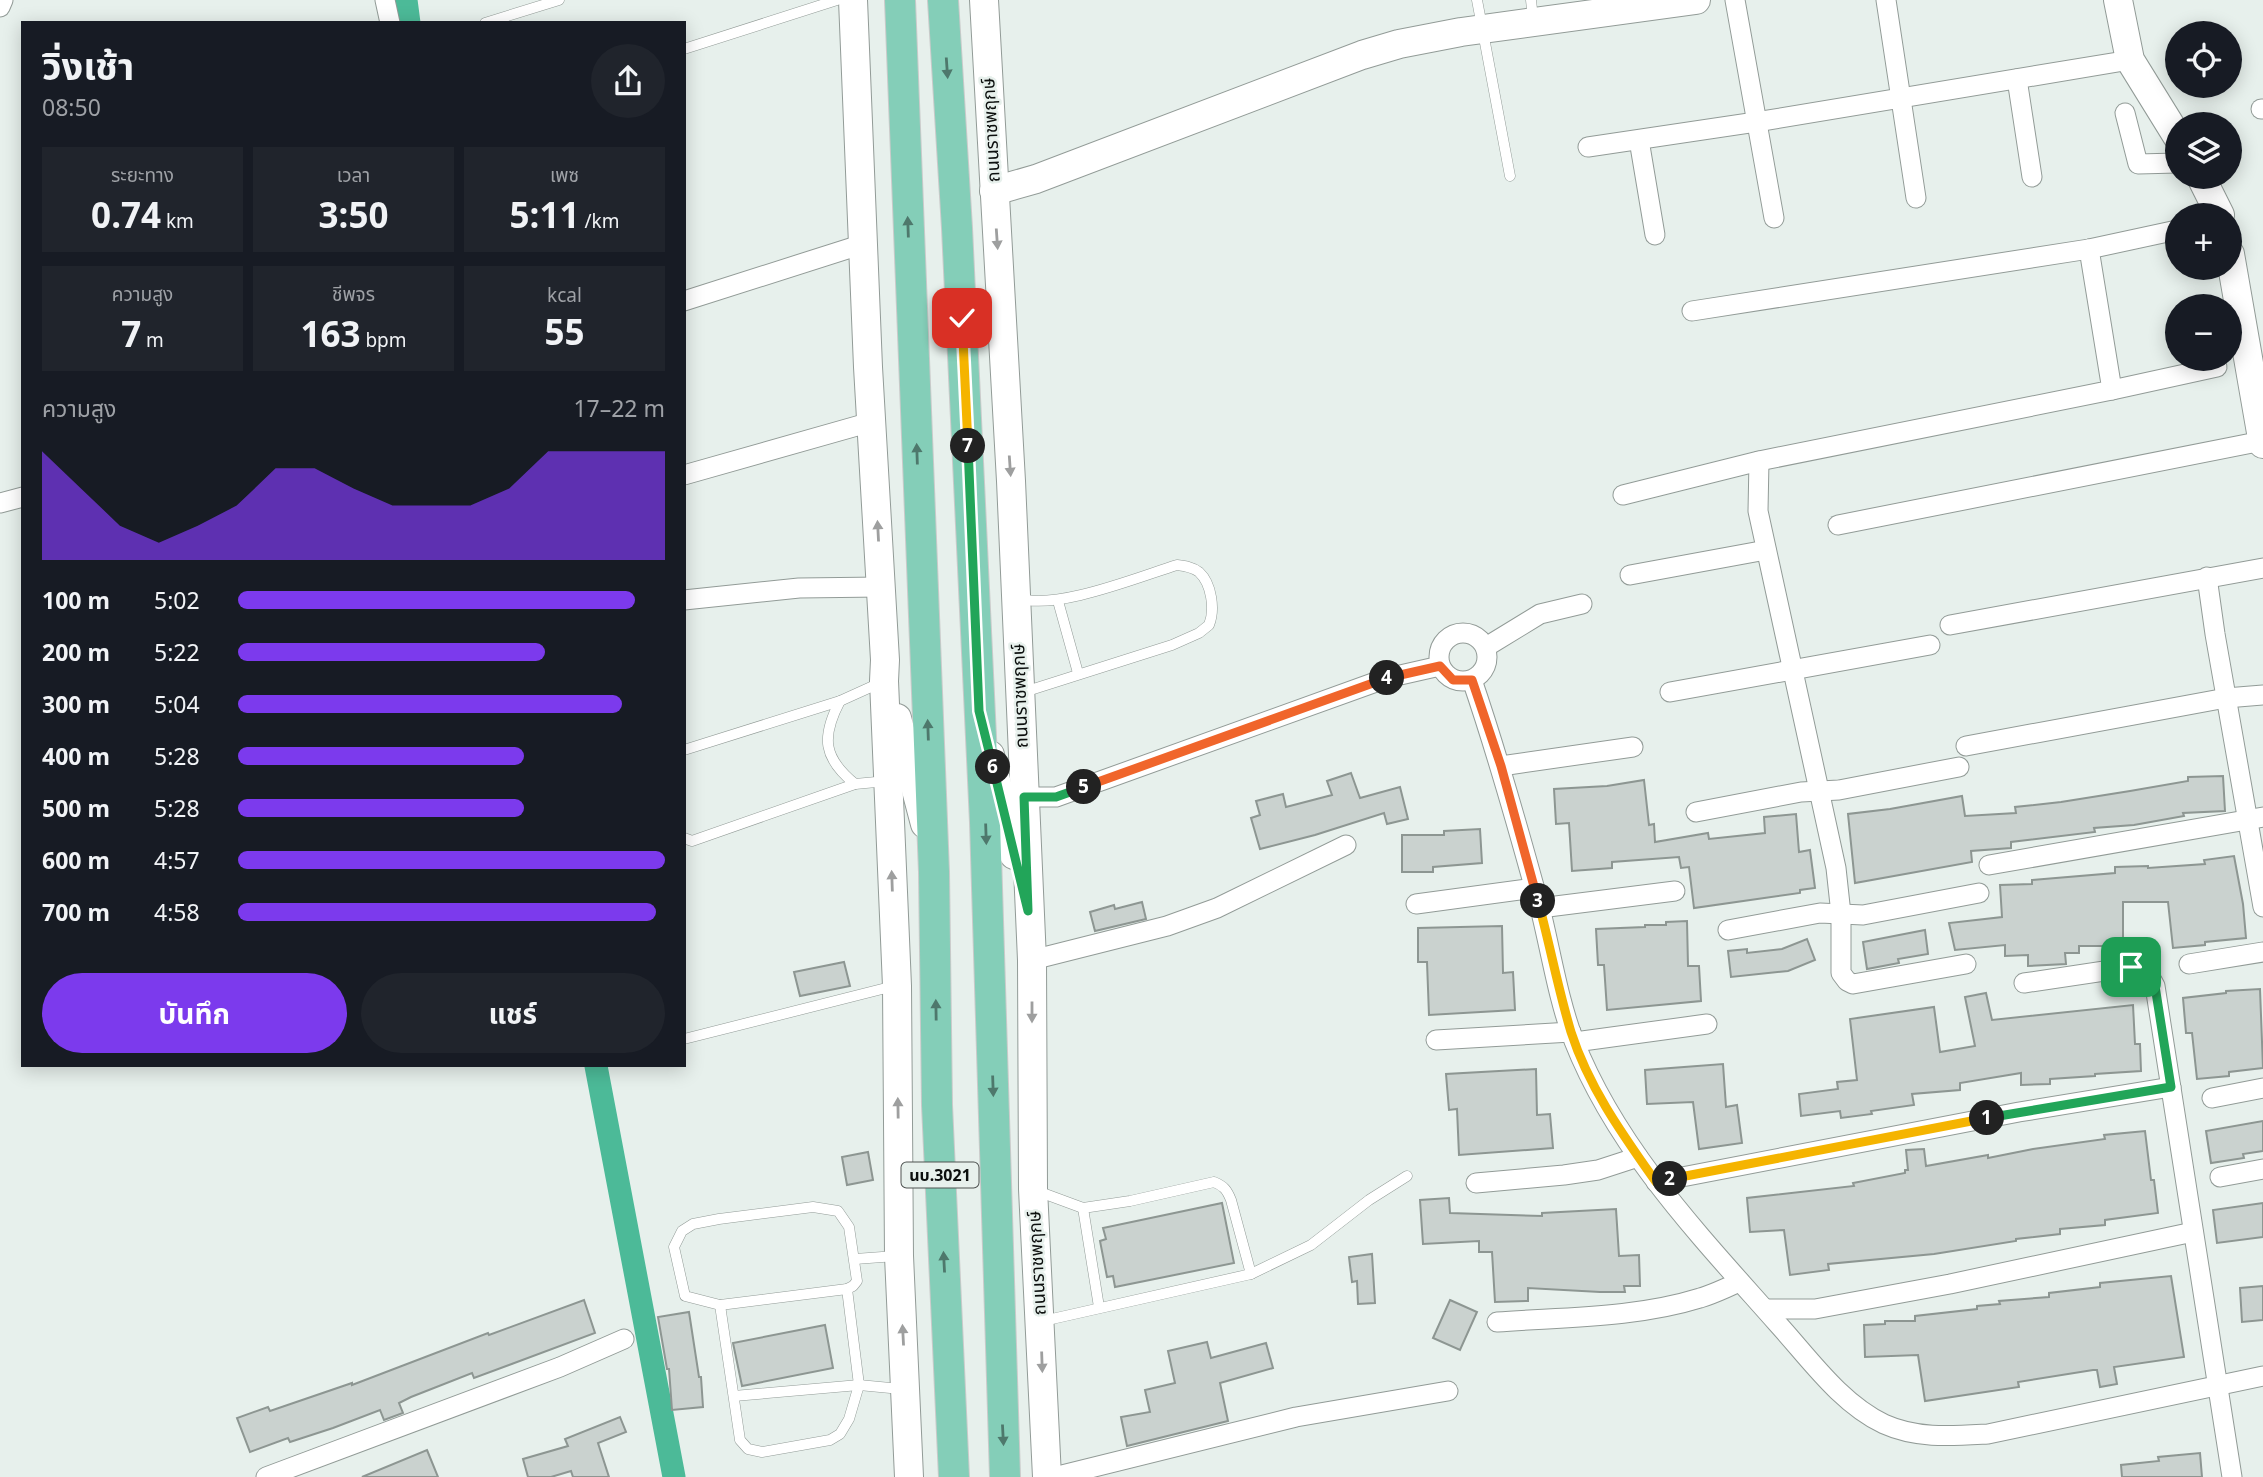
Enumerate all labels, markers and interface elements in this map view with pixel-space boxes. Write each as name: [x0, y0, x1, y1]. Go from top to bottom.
map controls: [2165, 21, 2242, 371]
button: locate: [2165, 21, 2242, 98]
text: วิ่งเช้า: [42, 39, 134, 91]
button: share: [591, 44, 665, 118]
one-way arrow: [942, 57, 953, 79]
street label: ถนนราชพฤกษ์: [975, 77, 1005, 183]
text: 08:50: [42, 91, 101, 123]
button: layers: [2165, 112, 2242, 189]
text: ระยะทาง: [111, 162, 174, 188]
text: เวลา: [337, 162, 370, 188]
text: เพซ: [550, 162, 579, 188]
text: 0.74: [91, 191, 161, 238]
text: 3:50: [319, 191, 388, 238]
text: 5:11: [510, 191, 579, 238]
button: +: [2165, 203, 2242, 280]
text: km: [161, 208, 194, 234]
text: /km: [579, 208, 619, 234]
one-way arrow: [903, 215, 914, 237]
one-way arrow: [991, 229, 1002, 251]
text: ความสูง: [112, 281, 173, 307]
text: ชีพจร: [332, 281, 375, 307]
text: kcal: [547, 282, 582, 308]
pin: [932, 288, 992, 348]
button: −: [2165, 294, 2242, 371]
icon: check: [943, 299, 981, 337]
text: 55: [544, 308, 585, 355]
text: 7: [121, 310, 141, 357]
text: 163: [300, 310, 360, 357]
text: m: [141, 327, 164, 353]
text: bpm: [360, 327, 407, 353]
text: ความสูง: [42, 392, 116, 424]
text: 17–22 m: [573, 392, 665, 424]
pin: 7: [950, 428, 986, 464]
text: 7: [962, 432, 973, 458]
one-way arrow: [912, 443, 923, 465]
one-way arrow: [1005, 456, 1016, 478]
one-way arrow: [872, 520, 883, 542]
text: 100 m: [42, 584, 110, 616]
text: 5:02: [154, 584, 200, 616]
text: 200 m: [42, 636, 110, 668]
text: 5:22: [154, 636, 200, 668]
street label: ถนนราชพฤกษ์: [1005, 643, 1033, 749]
pin: 4: [1370, 660, 1404, 696]
text: 4: [1381, 664, 1392, 690]
text: 300 m: [42, 688, 110, 720]
text: 5:04: [154, 688, 200, 720]
one-way arrow: [923, 719, 934, 741]
text: 400 m: [42, 740, 110, 772]
text: 5:28: [154, 740, 200, 772]
pin: 6: [976, 750, 1010, 784]
text: 6: [987, 753, 998, 779]
pin: 5: [1066, 770, 1102, 804]
text: 5: [1078, 773, 1089, 799]
text: 500 m: [42, 792, 110, 824]
text: 5:28: [154, 792, 200, 824]
one-way arrow: [980, 823, 991, 845]
text: 600 m: [42, 844, 110, 876]
text: 4:57: [154, 844, 200, 876]
one-way arrow: [887, 869, 898, 891]
pin: 3: [1520, 884, 1556, 918]
text: 3: [1532, 887, 1543, 913]
text: 700 m: [42, 896, 110, 928]
text: 4:58: [154, 896, 200, 928]
pin: [2101, 937, 2161, 997]
icon: arrive: [2112, 948, 2150, 986]
button: บันทึก: [42, 973, 347, 1053]
button: แชร์: [361, 973, 665, 1053]
one-way arrow: [930, 999, 941, 1021]
one-way arrow: [1026, 1001, 1038, 1023]
one-way arrow: [987, 1075, 998, 1097]
one-way arrow: [892, 1097, 904, 1119]
pin: 1: [1969, 1100, 2004, 1136]
text: 1: [1981, 1104, 1992, 1130]
road number: นบ.3021: [902, 1162, 978, 1188]
pin: 2: [1652, 1162, 1688, 1196]
text: 2: [1664, 1165, 1675, 1191]
street label: ถนนราชพฤกษ์: [1021, 1210, 1051, 1316]
one-way arrow: [939, 1251, 950, 1273]
one-way arrow: [898, 1324, 909, 1346]
one-way arrow: [1037, 1351, 1048, 1373]
one-way arrow: [998, 1425, 1009, 1447]

